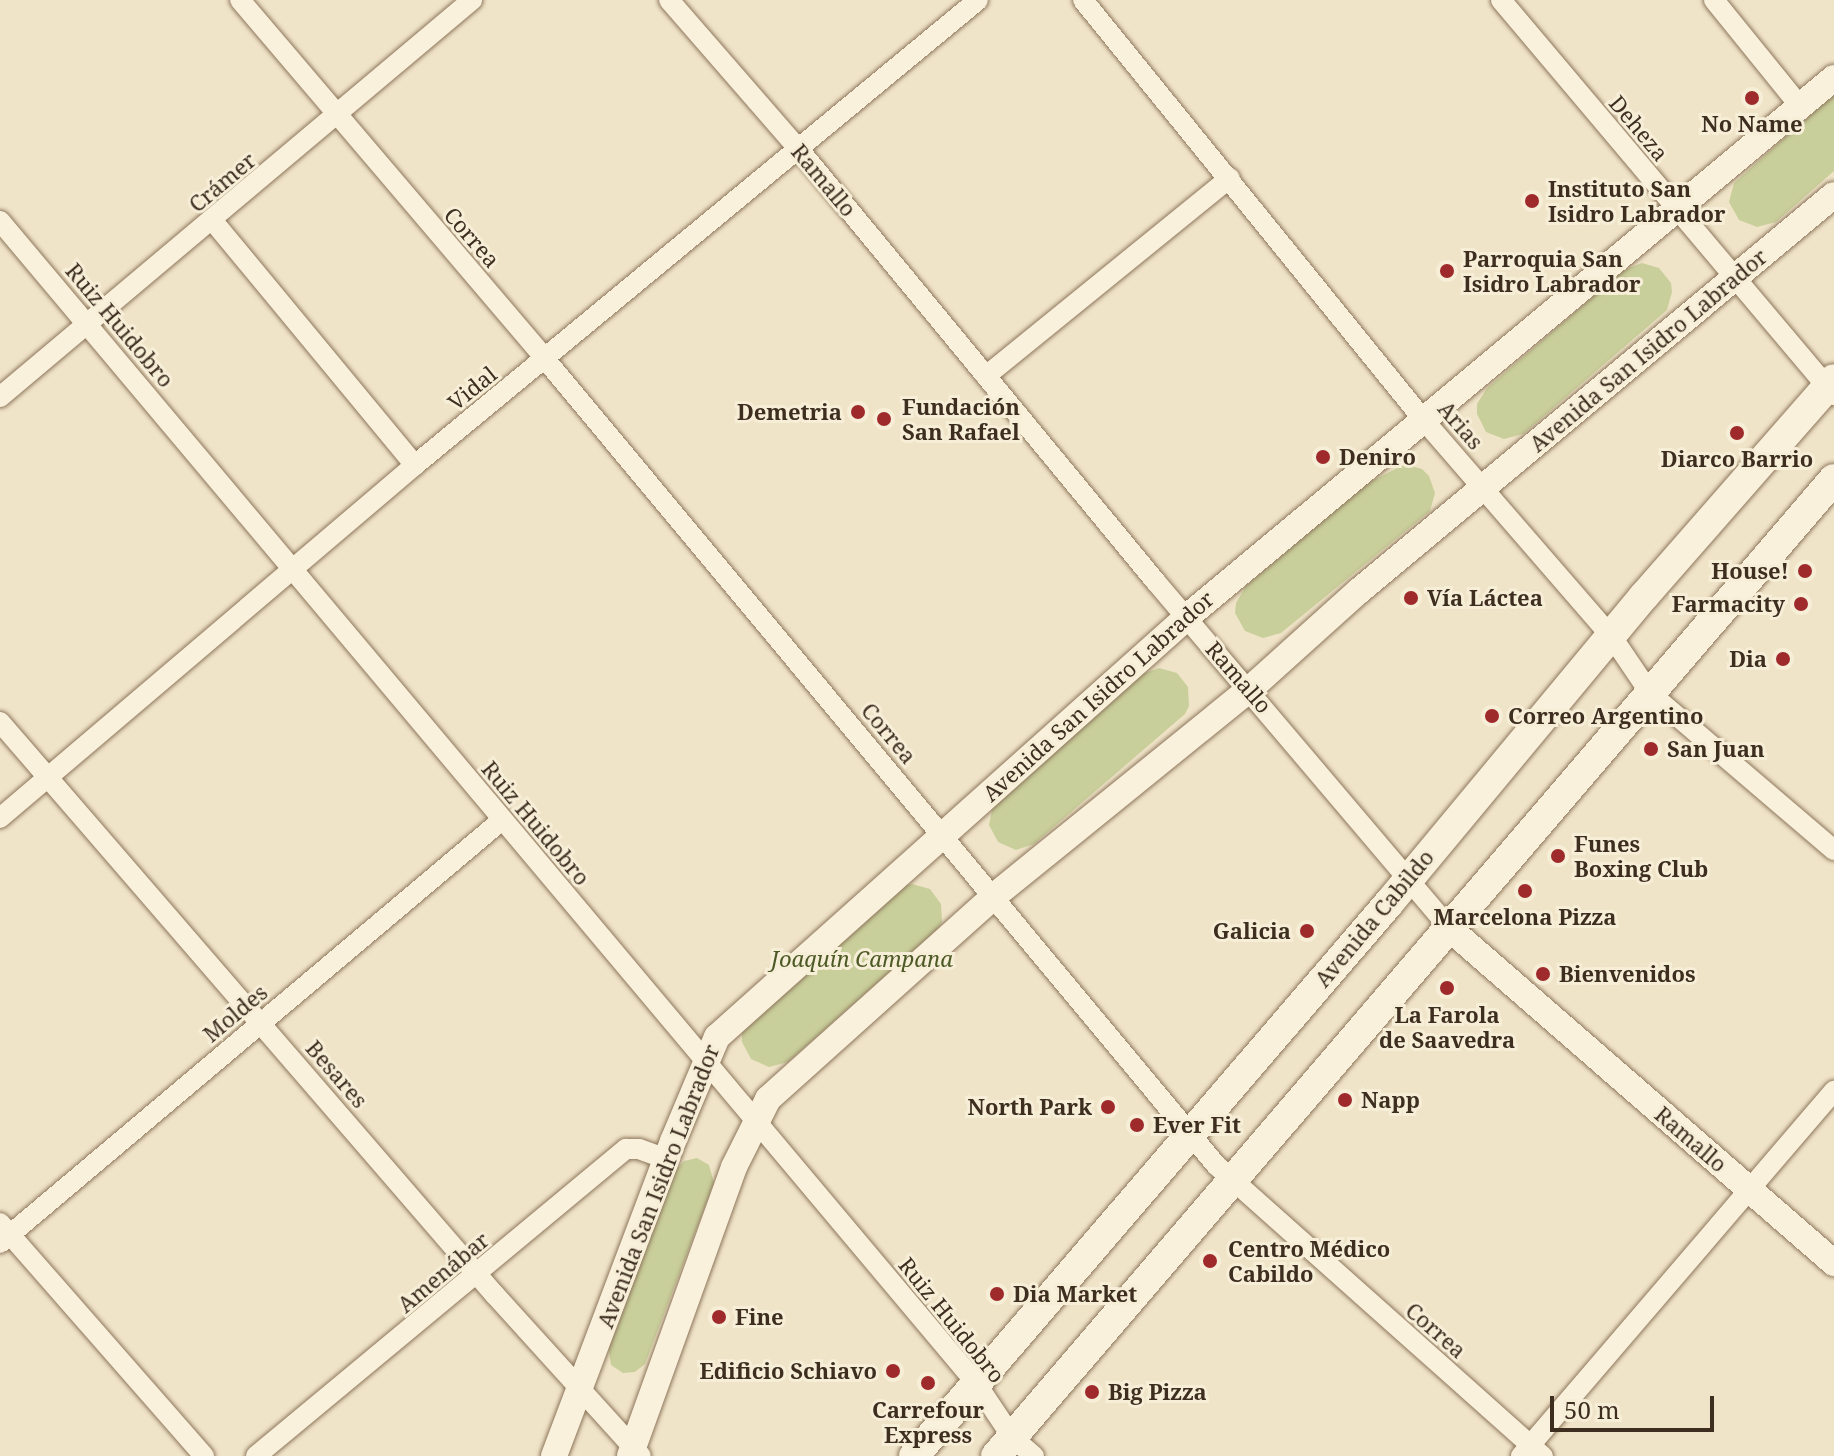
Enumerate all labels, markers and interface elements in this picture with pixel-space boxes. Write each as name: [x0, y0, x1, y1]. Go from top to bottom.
marker: No Name: [1743, 89, 1761, 107]
street label: Deheza: [1604, 90, 1674, 166]
place label: No Name: [1701, 111, 1803, 137]
street label: Ramallo: [786, 138, 862, 222]
street label: Crámer: [183, 147, 261, 217]
place label: Instituto San Isidro Labrador: [1548, 175, 1726, 226]
marker: Instituto San Isidro Labrador: [1523, 192, 1541, 210]
street label: Correa: [439, 202, 505, 272]
street label: Avenida San Isidro Labrador: [1524, 243, 1772, 457]
place label: Parroquia San Isidro Labrador: [1463, 245, 1641, 296]
street label: Ruiz Huidobro: [61, 258, 179, 392]
marker: Parroquia San Isidro Labrador: [1438, 262, 1456, 280]
street label: Vidal: [442, 361, 502, 415]
place label: Fundación San Rafael: [902, 393, 1020, 444]
street label: Arias: [1433, 396, 1489, 454]
place label: Demetria: [737, 399, 842, 425]
marker: Demetria: [849, 403, 867, 421]
marker: Fundación San Rafael: [873, 408, 895, 430]
marker: Diarco Barrio: [1728, 424, 1746, 442]
place label: Deniro: [1339, 444, 1416, 470]
place label: Diarco Barrio: [1661, 446, 1813, 472]
marker: Deniro: [1314, 448, 1332, 466]
place label: House!: [1711, 558, 1789, 584]
marker: House!: [1796, 562, 1814, 580]
street label: Avenida San Isidro Labrador: [977, 585, 1219, 807]
place label: Vía Láctea: [1427, 585, 1543, 611]
marker: Vía Láctea: [1402, 589, 1420, 607]
place label: Farmacity: [1672, 591, 1785, 617]
marker: Farmacity: [1792, 595, 1810, 613]
street label: Ramallo: [1201, 636, 1277, 718]
place label: Dia: [1729, 646, 1767, 672]
marker: Dia: [1774, 650, 1792, 668]
street label: Correa: [856, 697, 922, 769]
place label: Correo Argentino: [1508, 703, 1704, 729]
marker: Correo Argentino: [1483, 707, 1501, 725]
place label: San Juan: [1667, 736, 1765, 762]
marker: San Juan: [1642, 740, 1660, 758]
street label: Ruiz Huidobro: [477, 756, 595, 890]
place label: Funes Boxing Club: [1574, 830, 1708, 882]
street label: Avenida Cabildo: [1309, 844, 1439, 992]
marker: Funes Boxing Club: [1549, 847, 1567, 865]
marker: Marcelona Pizza: [1516, 882, 1534, 900]
place label: Marcelona Pizza: [1434, 904, 1616, 930]
place label: Galicia: [1213, 918, 1291, 944]
marker: Galicia: [1298, 922, 1316, 940]
park label: Joaquín Campana: [771, 946, 953, 972]
place label: Bienvenidos: [1559, 961, 1695, 987]
marker: Bienvenidos: [1534, 965, 1552, 983]
street label: Moldes: [198, 979, 272, 1047]
marker: La Farola de Saavedra: [1438, 979, 1456, 997]
place label: La Farola de Saavedra: [1379, 1001, 1515, 1052]
street label: Besares: [301, 1035, 373, 1113]
street label: Avenida San Isidro Labrador: [592, 1040, 724, 1332]
place label: Napp: [1361, 1087, 1420, 1113]
marker: Napp: [1336, 1091, 1354, 1109]
place label: North Park: [968, 1094, 1092, 1120]
marker: North Park: [1099, 1098, 1117, 1116]
street label: Ramallo: [1650, 1101, 1732, 1177]
place label: Ever Fit: [1153, 1112, 1241, 1138]
marker: Ever Fit: [1128, 1116, 1146, 1134]
street label: Amenábar: [392, 1226, 494, 1318]
place label: Centro Médico Cabildo: [1228, 1235, 1390, 1286]
marker: Centro Médico Cabildo: [1199, 1250, 1221, 1272]
street label: Ruiz Huidobro: [893, 1252, 1011, 1388]
place label: Dia Market: [1013, 1281, 1137, 1307]
marker: Dia Market: [988, 1285, 1006, 1303]
street label: Correa: [1401, 1297, 1471, 1363]
place label: Fine: [735, 1304, 784, 1330]
marker: Fine: [710, 1308, 728, 1326]
place label: Edificio Schiavo: [699, 1358, 877, 1384]
marker: Edificio Schiavo: [884, 1362, 902, 1380]
marker: Carrefour Express: [919, 1374, 937, 1392]
place label: Big Pizza: [1108, 1379, 1207, 1405]
scale bar: [1554, 1380, 1718, 1430]
marker: Big Pizza: [1083, 1383, 1101, 1401]
text: 50 m: [1564, 1393, 1620, 1426]
place label: Carrefour Express: [872, 1396, 984, 1448]

